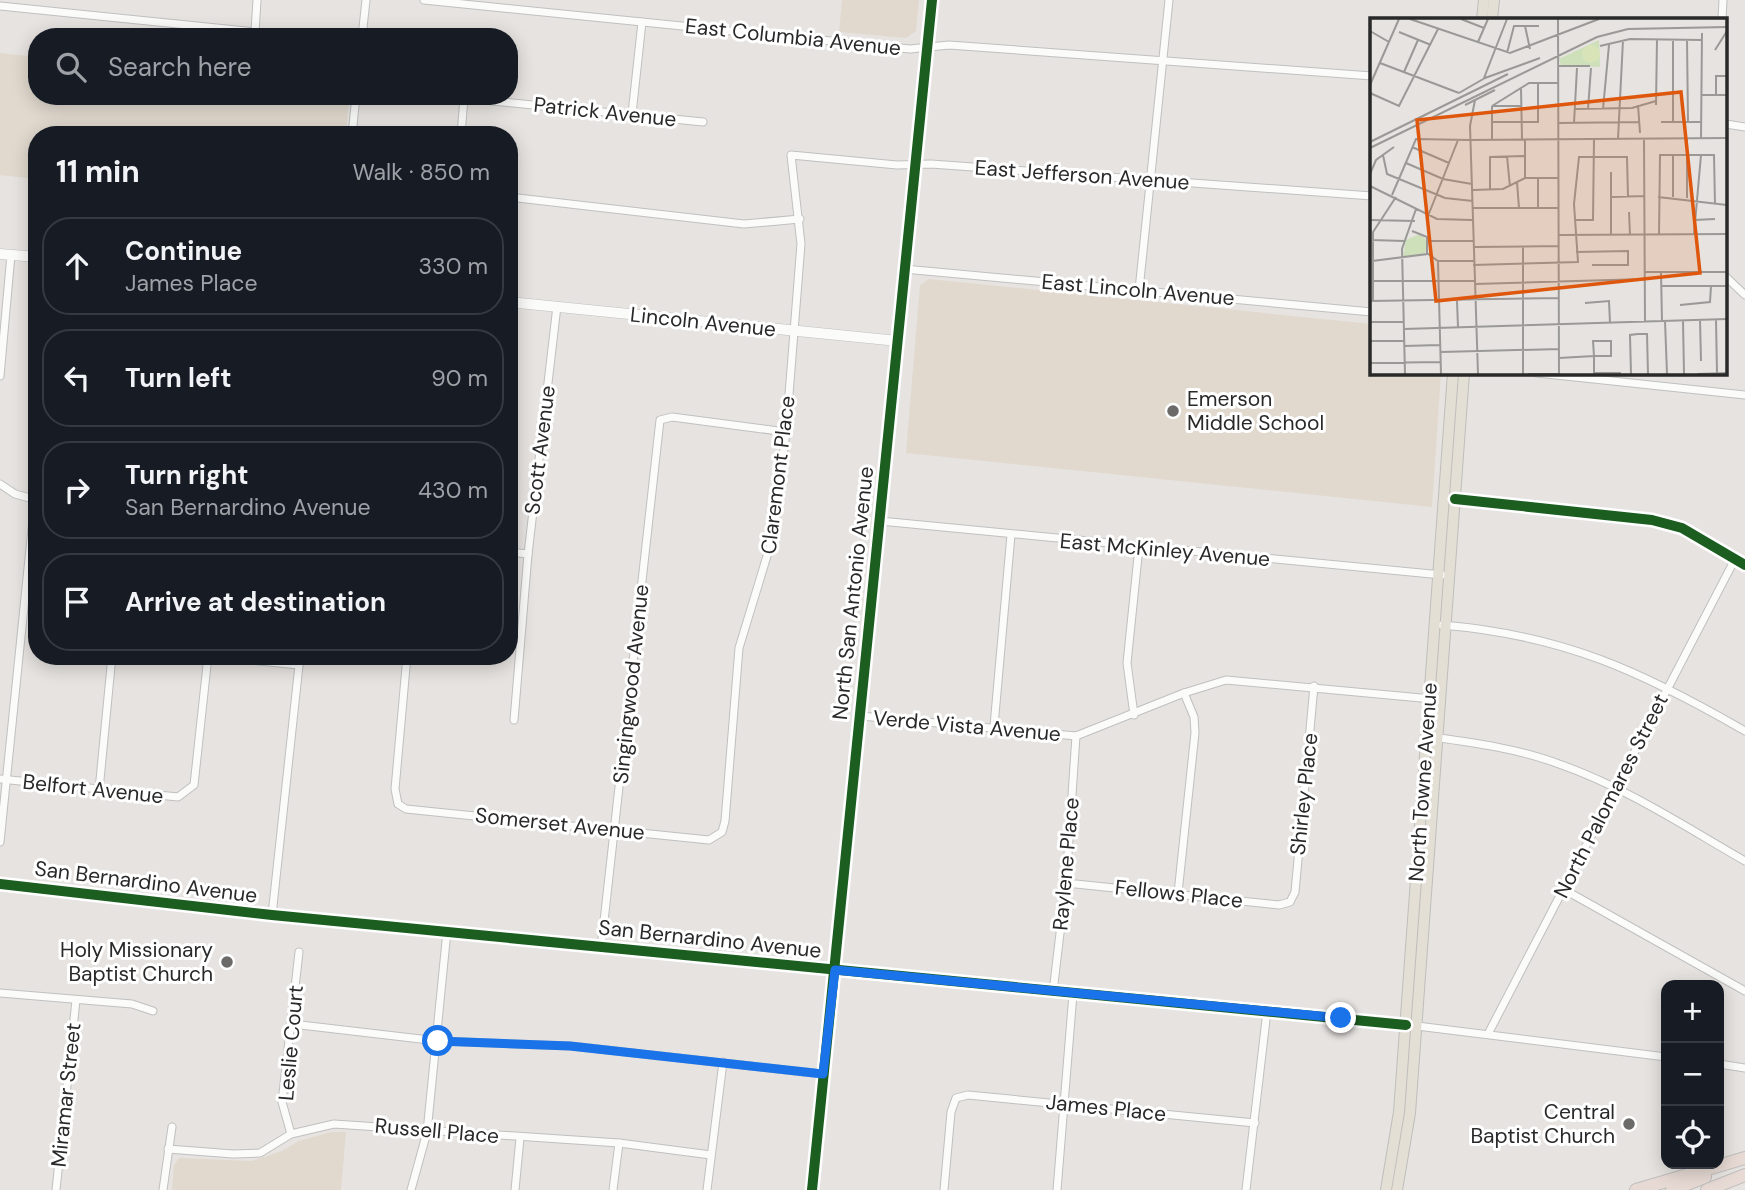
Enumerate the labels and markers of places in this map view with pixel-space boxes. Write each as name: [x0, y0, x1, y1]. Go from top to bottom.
place label: Emerson Middle School: [1187, 385, 1324, 437]
marker: Emerson Middle School: [1165, 403, 1181, 419]
place label: Holy Missionary Baptist Church: [60, 936, 213, 988]
marker: Holy Missionary Baptist Church: [219, 954, 235, 970]
place label: Central Baptist Church: [1470, 1098, 1615, 1150]
marker: Central Baptist Church: [1621, 1116, 1637, 1132]

